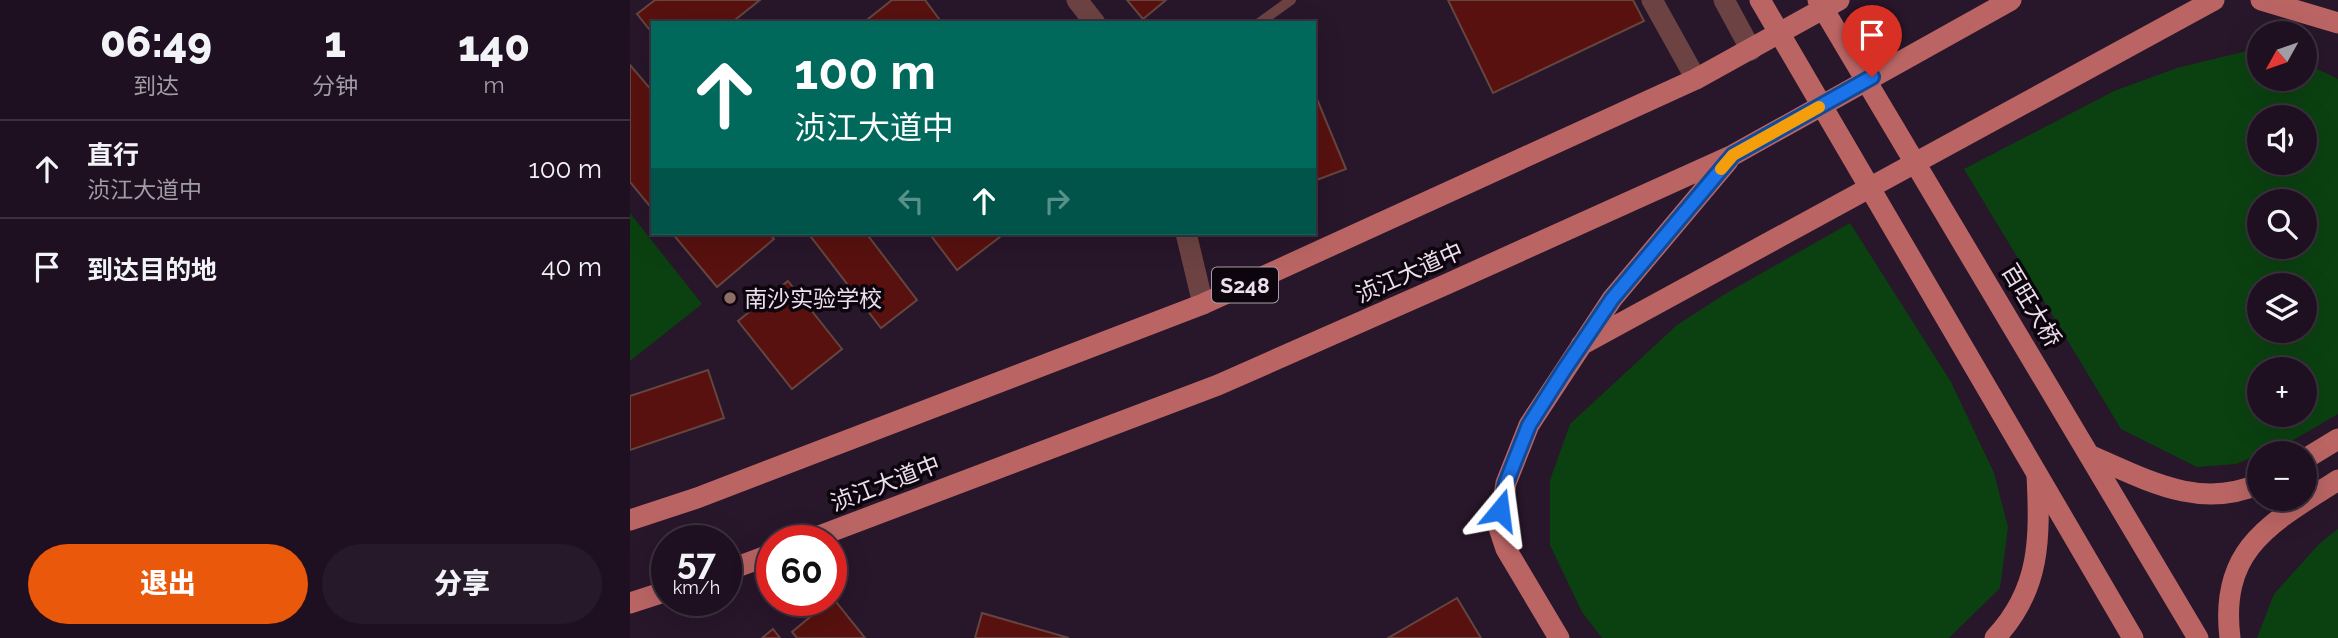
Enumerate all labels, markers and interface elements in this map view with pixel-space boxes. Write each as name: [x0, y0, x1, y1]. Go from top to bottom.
pin: [1842, 5, 1902, 77]
icon: arrive: [1853, 16, 1891, 54]
text: 06:49: [100, 18, 212, 67]
text: 1: [324, 18, 346, 67]
north arrow: [2247, 21, 2317, 91]
map controls: [2247, 21, 2317, 511]
text: 140: [458, 22, 530, 71]
text: 100 m: [794, 43, 936, 100]
icon: ahead: [679, 49, 770, 140]
text: m: [483, 71, 505, 98]
text: 到达: [133, 72, 179, 99]
text: 分钟: [312, 72, 358, 99]
button: sound: [2247, 105, 2317, 175]
text: 浈江大道中: [794, 109, 954, 146]
text: 直行: [87, 140, 139, 170]
icon: ahead: [28, 150, 66, 188]
text: 100 m: [529, 154, 602, 184]
text: 浈江大道中: [87, 176, 202, 203]
icon: left: [892, 182, 930, 220]
icon: ahead: [965, 182, 1003, 220]
icon: right: [1038, 182, 1076, 220]
button: search: [2247, 189, 2317, 259]
street label: 浈江大道中: [1351, 236, 1467, 308]
icon: arrive: [28, 248, 66, 286]
text: 40 m: [541, 252, 602, 282]
text: 到达目的地: [87, 255, 217, 285]
street label: 百旺大桥: [1997, 259, 2067, 351]
road number: S248: [1212, 268, 1278, 302]
button: layers: [2247, 273, 2317, 343]
place label: 南沙实验学校: [744, 285, 882, 312]
marker: 南沙实验学校: [722, 290, 738, 306]
button: +: [2247, 357, 2317, 427]
button: −: [2247, 441, 2317, 511]
street label: 浈江大道中: [826, 450, 944, 516]
position arrow: [1463, 473, 1537, 547]
speed limit sign: 60: [756, 525, 847, 616]
text: 57: [677, 541, 716, 582]
button: 退出: [28, 544, 308, 624]
button: 分享: [322, 544, 602, 624]
text: km/h: [673, 577, 720, 598]

